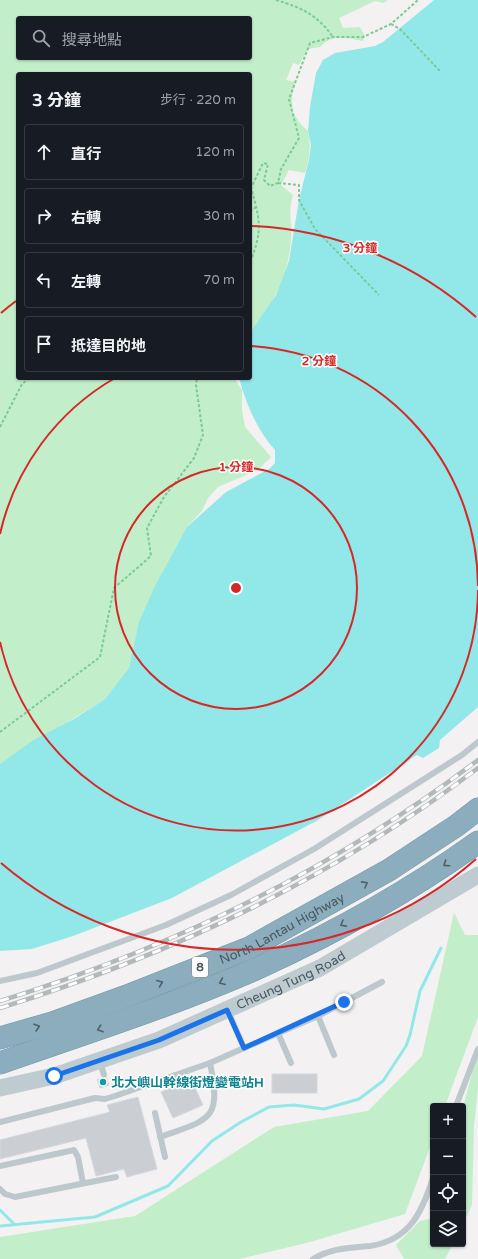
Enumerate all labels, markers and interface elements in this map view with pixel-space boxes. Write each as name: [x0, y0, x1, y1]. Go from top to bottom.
search box: [16, 16, 252, 60]
icon: search: [30, 27, 52, 49]
text: 搜尋地點: [62, 31, 122, 49]
text: 3 分鐘: [32, 90, 81, 111]
text: 步行 · 220 m: [160, 92, 236, 108]
icon: ahead: [33, 141, 55, 163]
text: 120 m: [195, 144, 235, 160]
text: 直行: [71, 145, 101, 163]
icon: right: [33, 205, 55, 227]
text: 30 m: [203, 208, 235, 224]
text: 右轉: [71, 209, 101, 227]
text: 3 分鐘: [343, 241, 377, 255]
icon: left: [33, 269, 55, 291]
text: 70 m: [203, 272, 235, 288]
text: 左轉: [71, 273, 101, 291]
icon: arrive: [33, 333, 55, 355]
text: 抵達目的地: [71, 337, 146, 355]
text: 2 分鐘: [302, 354, 336, 368]
text: 1 分鐘: [219, 460, 253, 474]
centre of rings: [229, 581, 243, 595]
one-way arrow: [443, 859, 450, 867]
one-way arrow: [361, 882, 368, 889]
street label: North Lantau Highway: [217, 890, 347, 968]
one-way arrow: [340, 920, 347, 927]
street label: Cheung Tung Road: [234, 948, 349, 1013]
road number: 8: [192, 957, 208, 977]
one-way arrow: [218, 978, 225, 986]
one-way arrow: [156, 980, 163, 988]
route end: [335, 993, 353, 1011]
one-way arrow: [34, 1023, 41, 1032]
one-way arrow: [97, 1024, 104, 1032]
route start: [45, 1067, 63, 1085]
place label: 北大嶼山幹線街燈變電站H: [111, 1075, 264, 1091]
marker: 北大嶼山幹線街燈變電站H: [98, 1077, 108, 1087]
map controls: [430, 1103, 466, 1247]
button: +: [430, 1103, 466, 1139]
button: −: [430, 1139, 466, 1175]
button: locate: [430, 1175, 466, 1211]
button: layers: [430, 1211, 466, 1247]

